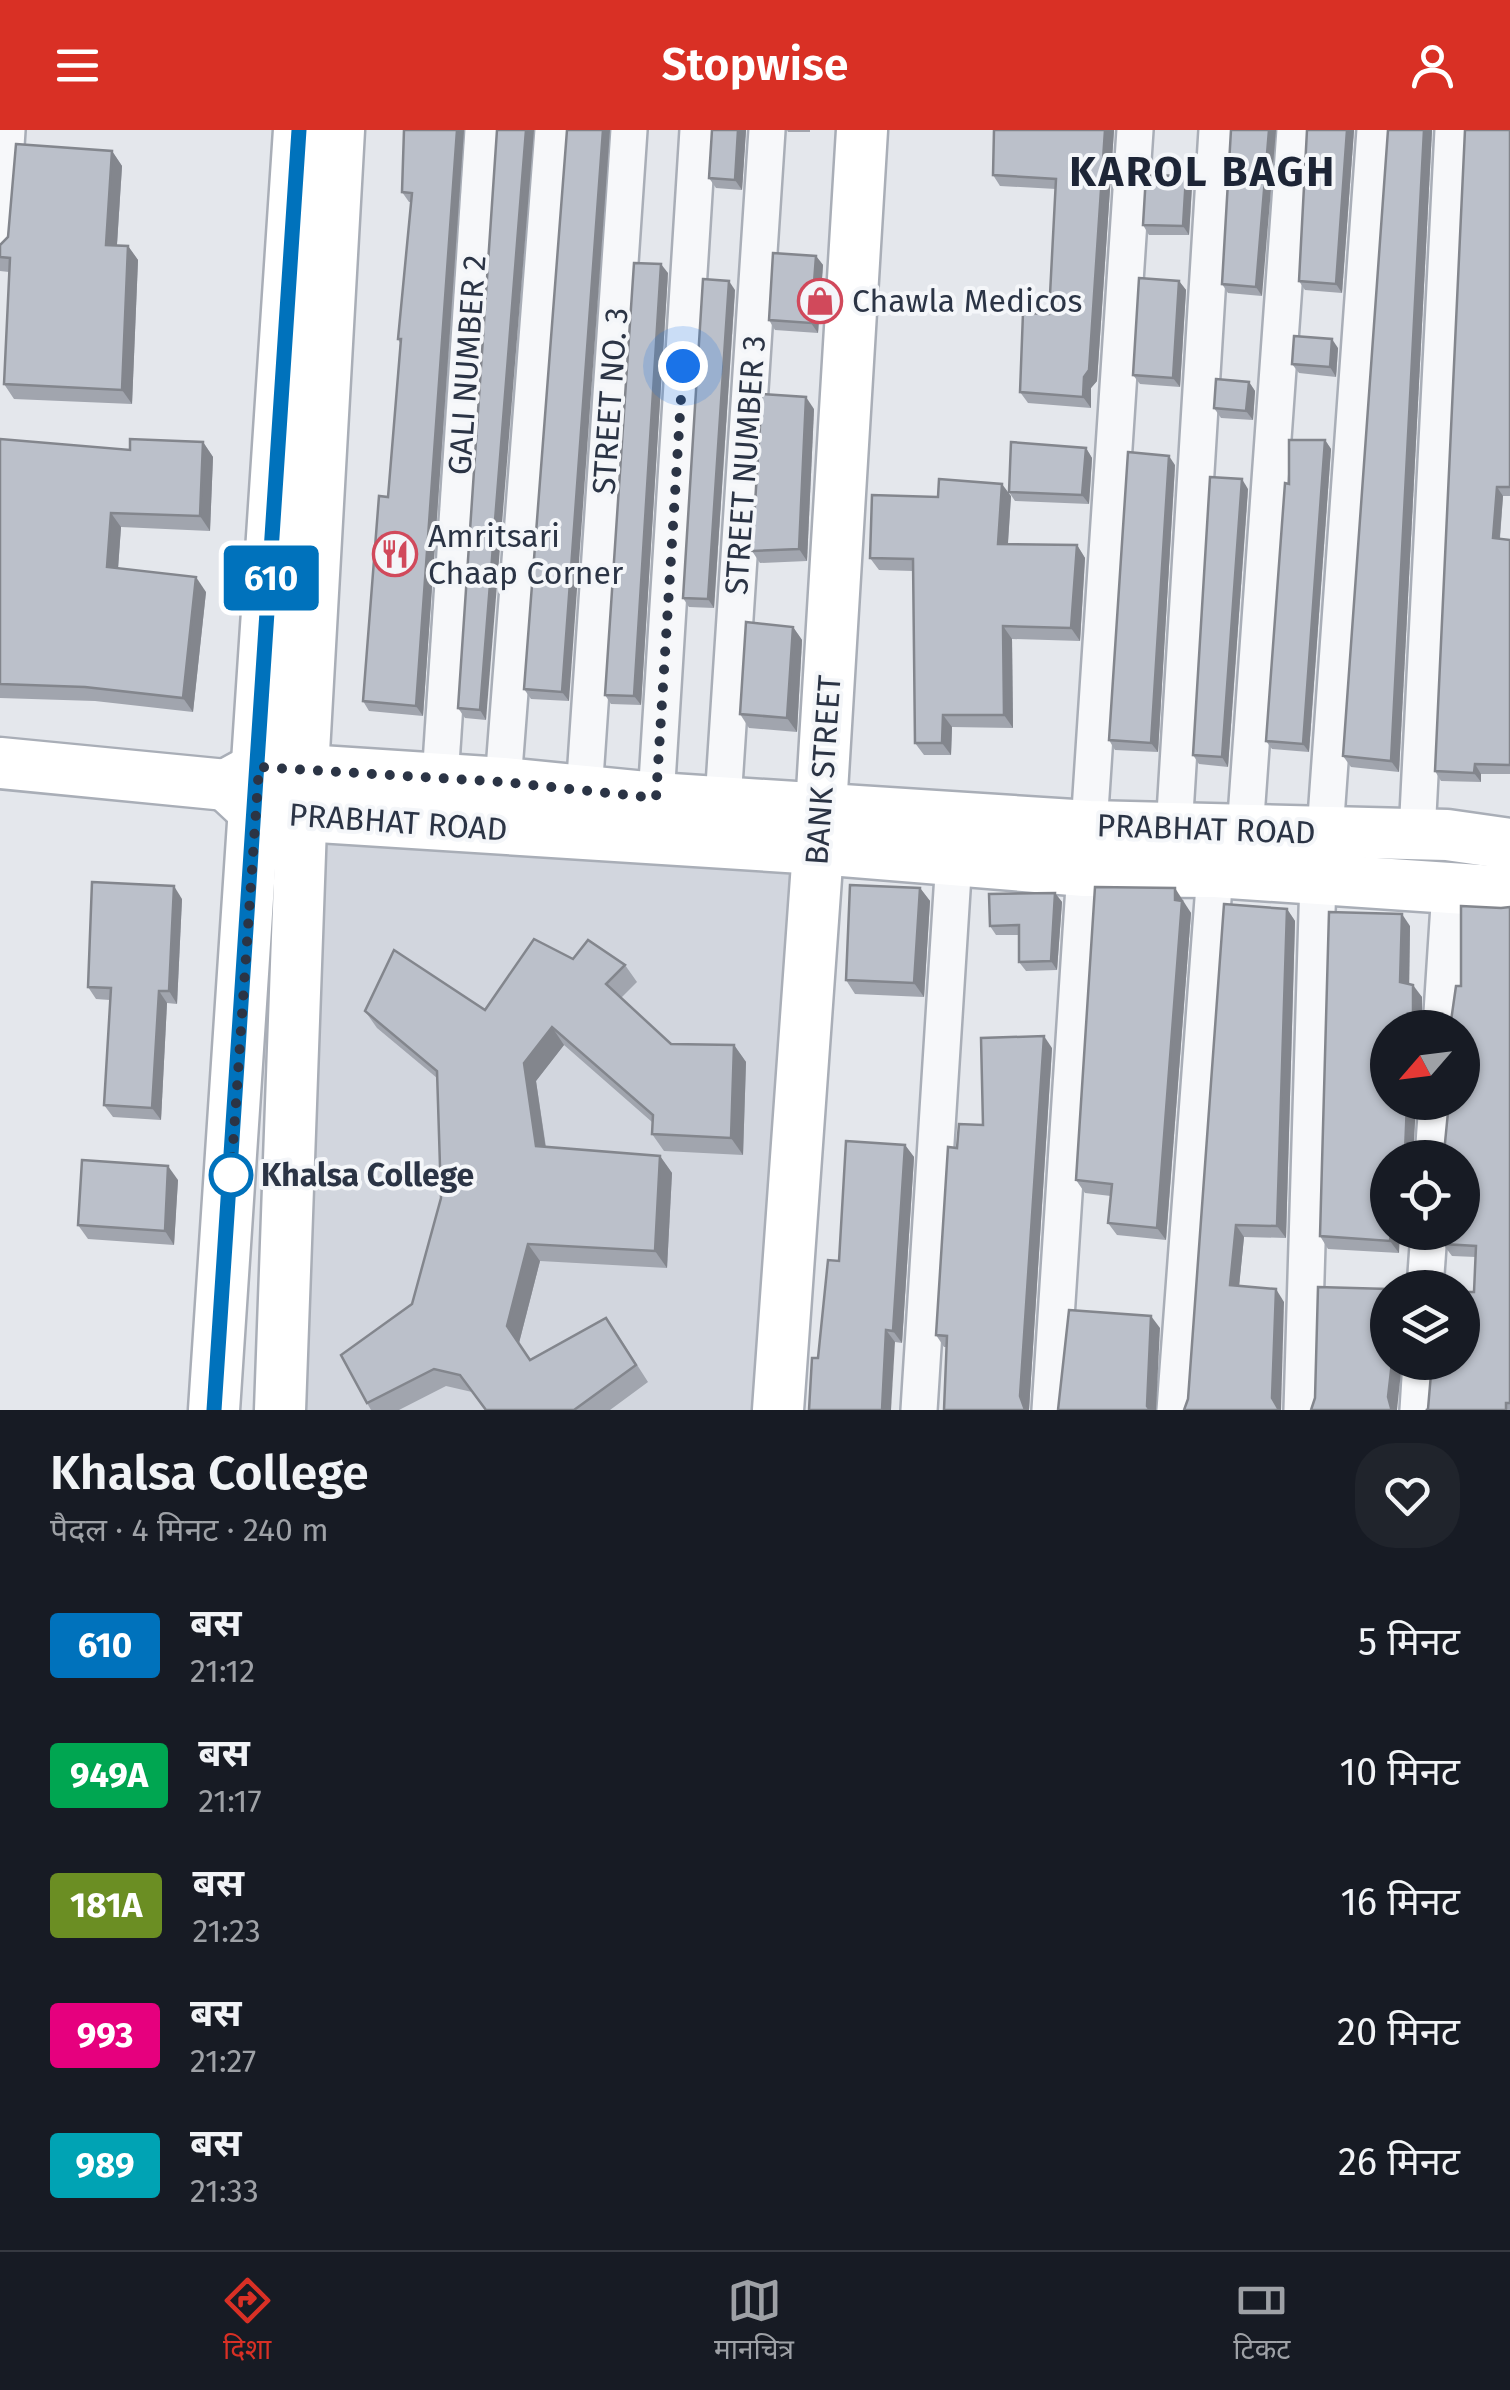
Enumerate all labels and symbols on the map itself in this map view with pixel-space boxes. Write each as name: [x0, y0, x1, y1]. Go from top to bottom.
district label: KAROL BAGH: [1069, 147, 1337, 197]
street label: GALI NUMBER 2: [440, 254, 494, 476]
shop icon: Chawla Medicos: [797, 278, 843, 324]
place label: Chawla Medicos: [852, 282, 1082, 320]
street label: STREET NO. 3: [585, 306, 635, 496]
street label: STREET NUMBER 3: [717, 334, 773, 596]
your location: [658, 341, 708, 391]
place label: Amritsari Chaap Corner: [428, 517, 624, 592]
restaurant icon: Amritsari Chaap Corner: [372, 531, 418, 577]
line badge: 610: [214, 546, 328, 610]
street label: BANK STREET: [797, 673, 849, 866]
street label: PRABHAT ROAD: [287, 795, 509, 849]
street label: PRABHAT ROAD: [1096, 806, 1316, 852]
north arrow: [1370, 1010, 1480, 1120]
marker: Khalsa College: [210, 1154, 252, 1196]
place label: Khalsa College: [261, 1156, 474, 1194]

